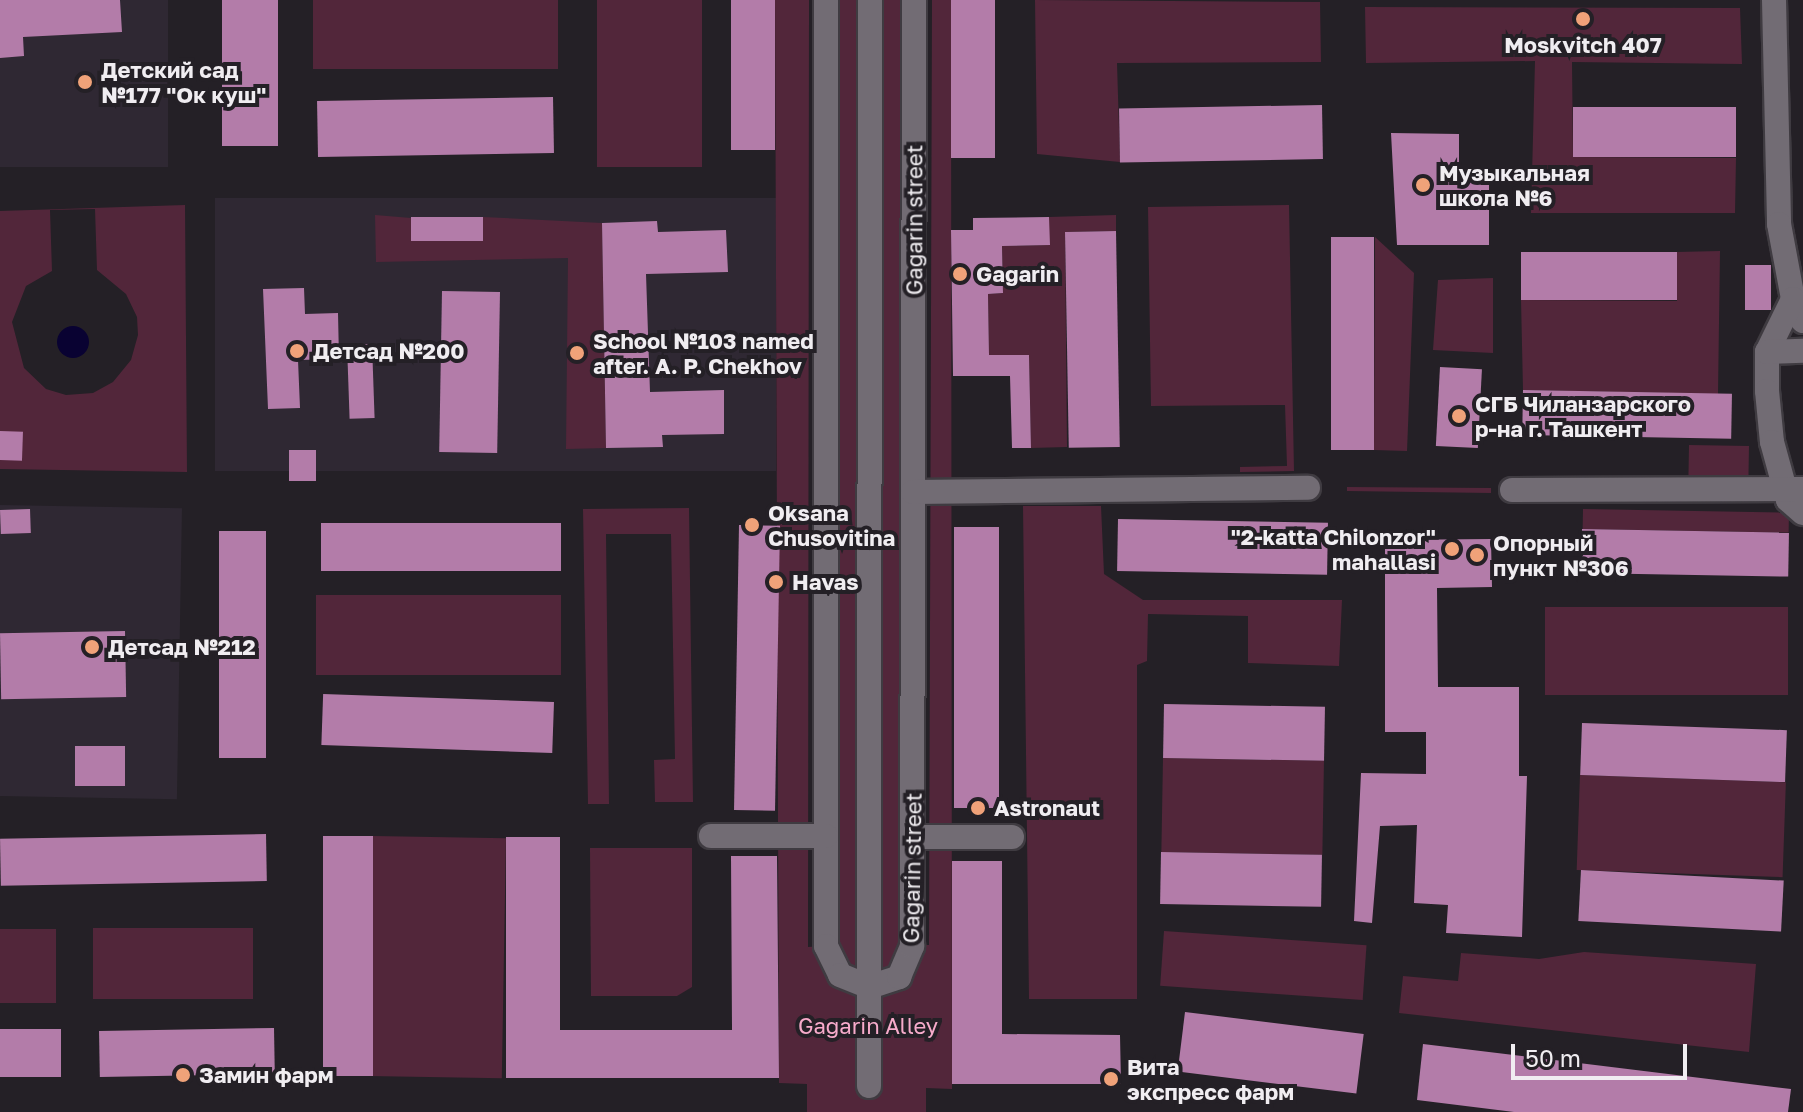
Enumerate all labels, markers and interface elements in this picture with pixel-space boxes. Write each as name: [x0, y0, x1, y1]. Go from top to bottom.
marker: Moskvitch 407: [1574, 10, 1592, 28]
place label: Moskvitch 407: [1504, 32, 1662, 58]
place label: Детский сад №177 "Ок куш": [101, 56, 266, 108]
marker: Детский сад №177 "Ок куш": [76, 73, 94, 91]
street label: Gagarin street: [901, 145, 927, 295]
place label: Mузыкальная школа №6: [1439, 159, 1590, 210]
marker: Mузыкальная школа №6: [1414, 176, 1432, 194]
place label: Gagarin: [976, 261, 1059, 287]
marker: Gagarin: [951, 265, 969, 283]
place label: School №103 named after. A. P. Chekhov: [593, 327, 814, 378]
place label: Детсад №200: [313, 338, 465, 364]
marker: Детсад №200: [288, 342, 306, 360]
marker: School №103 named after. A. P. Chekhov: [568, 344, 586, 362]
place label: СГБ Чиланзарского р-на г. Ташкент: [1475, 390, 1691, 442]
marker: СГБ Чиланзарского р-на г. Ташкент: [1450, 407, 1468, 425]
place label: Oksana Chusovitina: [768, 499, 895, 550]
marker: Oksana Chusovitina: [743, 516, 761, 534]
place label: "2-katta Chilonzor" mahallasi: [1231, 523, 1436, 574]
place label: Опорный пункт №306: [1493, 529, 1629, 580]
marker: "2-katta Chilonzor" mahallasi: [1443, 540, 1461, 558]
marker: Опорный пункт №306: [1468, 546, 1486, 564]
place label: Havas: [792, 569, 859, 595]
marker: Havas: [767, 573, 785, 591]
place label: Детсад №212: [108, 634, 256, 660]
marker: Детсад №212: [83, 638, 101, 656]
street label: Gagarin street: [897, 793, 927, 943]
place label: Astronaut: [994, 795, 1100, 821]
marker: Astronaut: [969, 799, 987, 817]
park label: Gagarin Alley: [798, 1013, 938, 1039]
scale bar: [1515, 1028, 1691, 1078]
text: 50 m: [1525, 1043, 1581, 1072]
place label: Вита экспресс фарм: [1127, 1053, 1294, 1104]
place label: Замин фарм: [199, 1062, 334, 1088]
marker: Замин фарм: [174, 1066, 192, 1084]
marker: Вита экспресс фарм: [1102, 1070, 1120, 1088]

